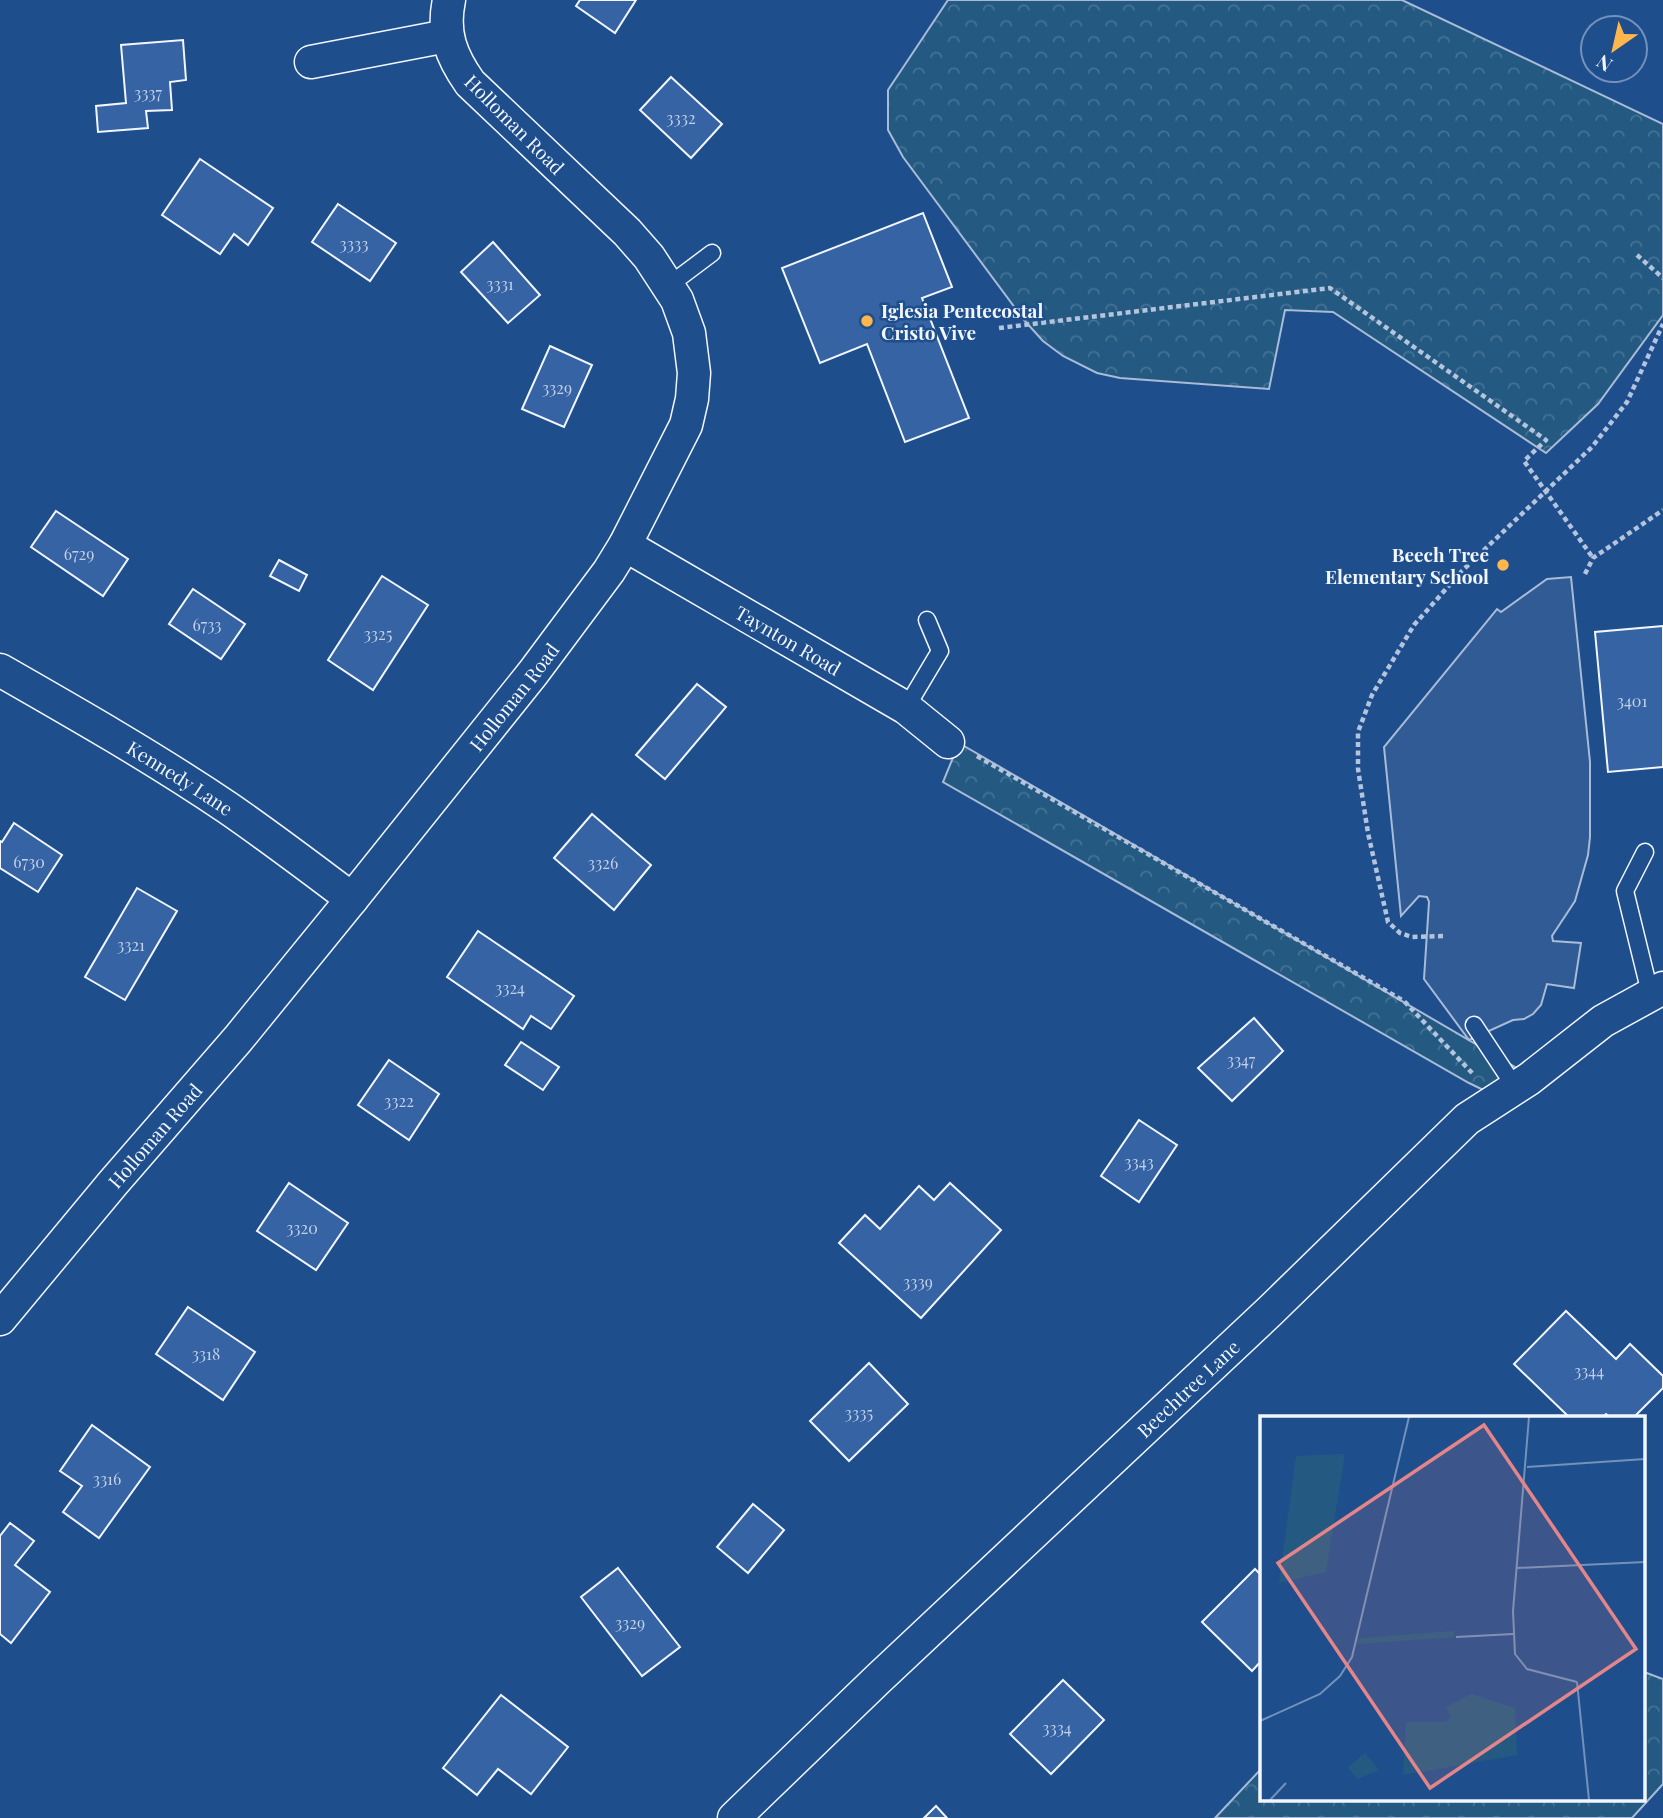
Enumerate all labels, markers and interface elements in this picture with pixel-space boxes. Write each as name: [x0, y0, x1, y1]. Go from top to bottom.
north arrow: [1579, 14, 1649, 84]
text: N: [1591, 49, 1617, 79]
street label: Holloman Road: [459, 68, 571, 180]
house number: 3337: [134, 82, 163, 103]
house number: 3332: [666, 107, 696, 128]
house number: 3333: [340, 233, 368, 254]
house number: 3331: [486, 273, 514, 294]
place label: Iglesia Pentecostal Cristo Vive: [881, 297, 1043, 345]
marker: Iglesia Pentecostal Cristo Vive: [859, 313, 875, 329]
house number: 3329: [542, 377, 572, 398]
place label: Beech Tree Elementary School: [1325, 541, 1489, 589]
house number: 6729: [64, 543, 94, 564]
marker: Beech Tree Elementary School: [1495, 557, 1511, 573]
street label: Taynton Road: [731, 599, 846, 681]
house number: 6733: [192, 614, 222, 635]
house number: 3325: [364, 623, 392, 644]
street label: Holloman Road: [463, 637, 564, 756]
house number: 3401: [1617, 690, 1647, 711]
street label: Kennedy Lane: [123, 734, 238, 821]
house number: 6730: [13, 851, 45, 872]
house number: 3326: [588, 852, 618, 873]
house number: 3321: [117, 934, 145, 955]
house number: 3324: [495, 977, 525, 998]
house number: 3347: [1227, 1049, 1256, 1070]
street label: Holloman Road: [102, 1077, 207, 1193]
house number: 3322: [384, 1090, 414, 1111]
house number: 3343: [1124, 1151, 1154, 1172]
house number: 3320: [286, 1217, 318, 1238]
house number: 3339: [903, 1271, 933, 1292]
street label: Beechtree Lane: [1131, 1334, 1245, 1443]
house number: 3318: [192, 1343, 220, 1364]
house number: 3344: [1574, 1360, 1604, 1381]
house number: 3335: [845, 1402, 873, 1423]
inset map: [1260, 1416, 1646, 1800]
house number: 3316: [93, 1468, 121, 1489]
house number: 3329: [615, 1612, 645, 1633]
house number: 3334: [1042, 1717, 1072, 1738]

